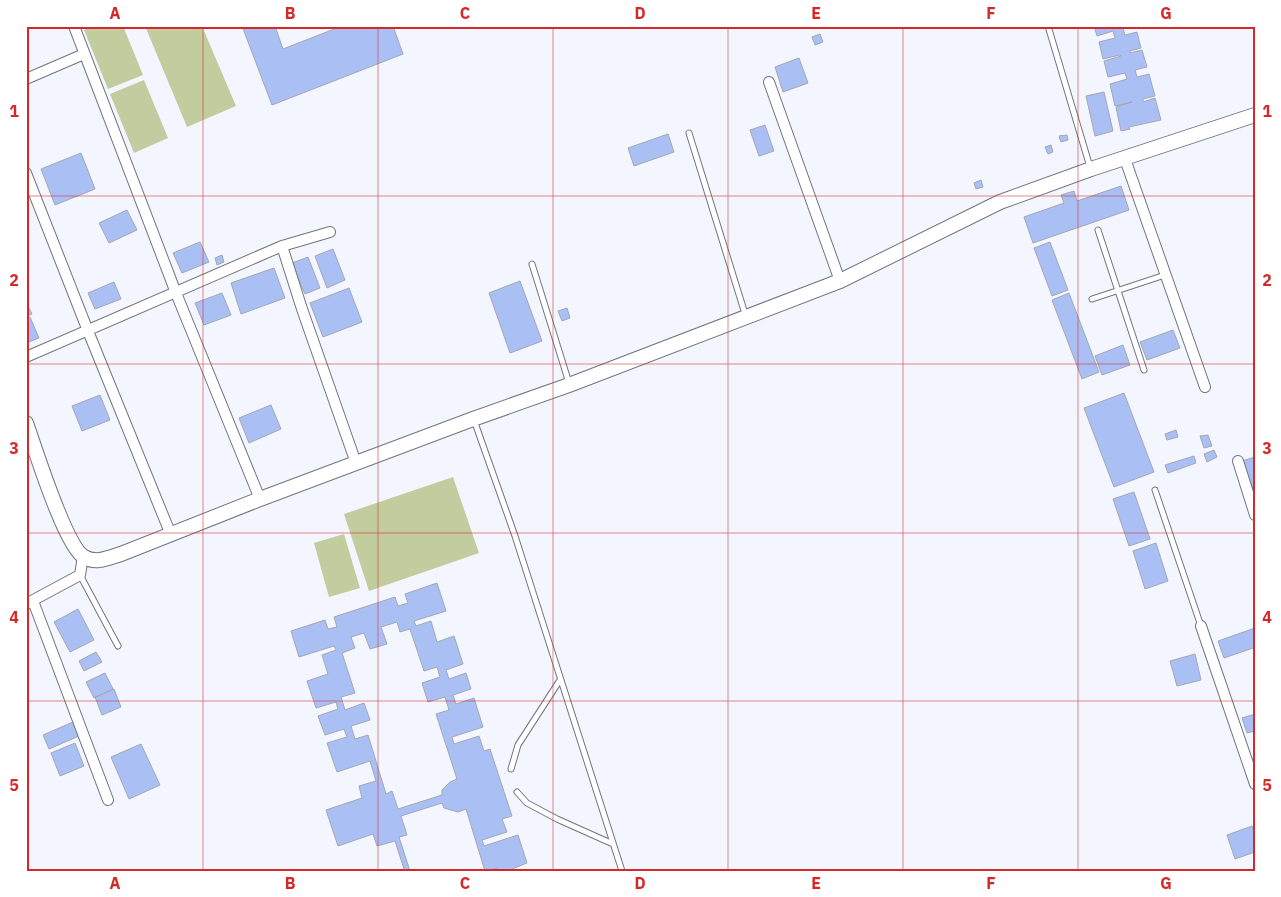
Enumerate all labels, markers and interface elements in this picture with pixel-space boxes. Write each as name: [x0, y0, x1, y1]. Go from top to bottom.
text: A: [110, 3, 121, 23]
text: B: [285, 3, 296, 23]
text: C: [460, 3, 470, 23]
text: D: [634, 3, 646, 23]
text: E: [811, 3, 821, 23]
text: F: [986, 3, 996, 23]
text: G: [1160, 3, 1172, 23]
text: 1: [9, 101, 19, 121]
text: 1: [1262, 101, 1272, 121]
text: 2: [9, 270, 19, 290]
text: 2: [1262, 270, 1272, 290]
text: 3: [9, 438, 19, 458]
text: 3: [1262, 438, 1272, 458]
text: 4: [9, 607, 19, 627]
text: 4: [1262, 607, 1272, 627]
text: 5: [9, 775, 19, 795]
text: 5: [1262, 775, 1272, 795]
text: A: [110, 873, 121, 893]
text: B: [285, 873, 296, 893]
text: C: [460, 873, 470, 893]
text: D: [634, 873, 646, 893]
text: E: [811, 873, 821, 893]
text: F: [986, 873, 996, 893]
text: G: [1160, 873, 1172, 893]

